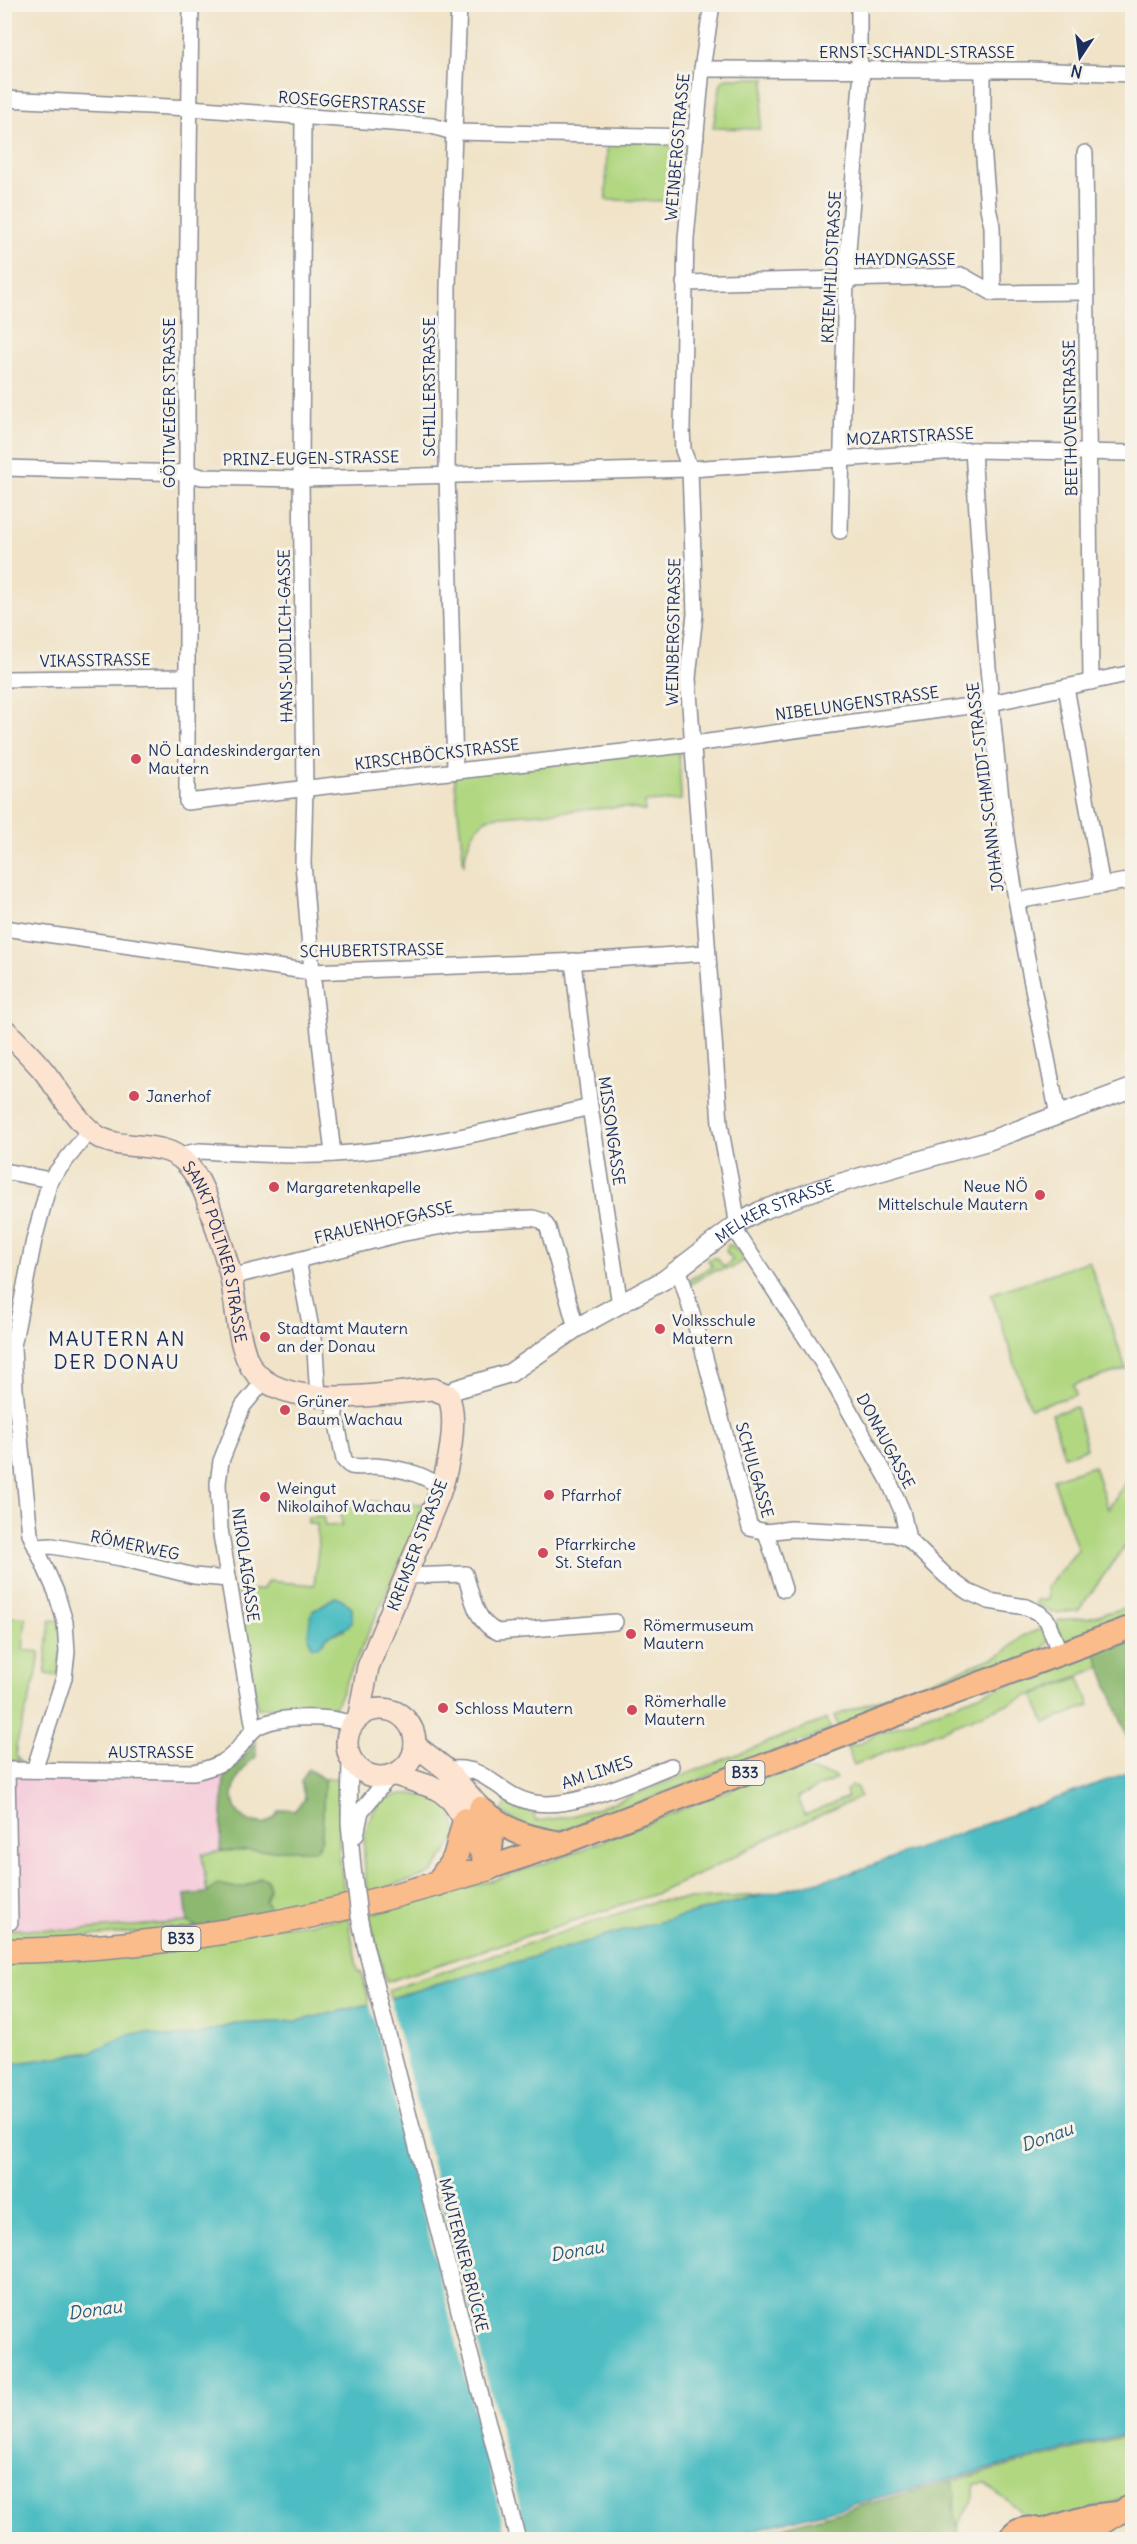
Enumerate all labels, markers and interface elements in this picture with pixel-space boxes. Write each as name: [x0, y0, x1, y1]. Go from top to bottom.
north arrow: [1050, 27, 1110, 87]
street label: ERNST-SCHANDL-STRASSE: [819, 42, 1015, 62]
text: N: [1069, 61, 1084, 83]
street label: WEINBERGSTRASSE: [661, 72, 693, 222]
street label: ROSEGGERSTRASSE: [277, 87, 427, 117]
street label: KRIEMHILDSTRASSE: [817, 190, 845, 344]
street label: HAYDNGASSE: [854, 249, 956, 269]
street label: SCHILLERSTRASSE: [419, 317, 439, 457]
street label: GÖTTWEIGER STRASSE: [159, 318, 179, 488]
street label: BEETHOVENSTRASSE: [1059, 339, 1081, 497]
street label: MOZARTSTRASSE: [846, 423, 974, 449]
street label: PRINZ-EUGEN-STRASSE: [223, 446, 399, 470]
street label: HANS-KUDLICH-GASSE: [273, 549, 297, 723]
street label: WEINBERGSTRASSE: [662, 558, 684, 706]
street label: VIKASSTRASSE: [39, 649, 151, 671]
street label: JOHANN-SCHMIDT-STRASSE: [962, 681, 1008, 893]
street label: NIBELUNGENSTRASSE: [774, 682, 940, 724]
street label: KIRSCHBÖCKSTRASSE: [353, 734, 521, 774]
place label: NÖ Landeskindergarten Mautern: [148, 740, 320, 778]
marker: NÖ Landeskindergarten Mautern: [129, 752, 143, 766]
street label: SCHUBERTSTRASSE: [299, 939, 445, 961]
street label: MISSONGASSE: [594, 1075, 630, 1187]
place label: Janerhof: [146, 1086, 212, 1106]
marker: Janerhof: [127, 1089, 141, 1103]
street label: SANKT PÖLTNER STRASSE: [179, 1157, 251, 1344]
street label: MELKER STRASSE: [711, 1175, 836, 1247]
place label: Neue NÖ Mittelschule Mautern: [878, 1176, 1028, 1214]
place label: Margaretenkapelle: [286, 1177, 421, 1197]
marker: Margaretenkapelle: [267, 1180, 281, 1194]
marker: Neue NÖ Mittelschule Mautern: [1033, 1188, 1047, 1202]
street label: FRAUENHOFGASSE: [312, 1196, 456, 1248]
place label: Volksschule Mautern: [672, 1310, 756, 1348]
place label: Stadtamt Mautern an der Donau: [277, 1318, 408, 1356]
marker: Volksschule Mautern: [653, 1322, 667, 1336]
district label: MAUTERN AN DER DONAU: [48, 1326, 186, 1374]
marker: Stadtamt Mautern an der Donau: [258, 1330, 272, 1344]
street label: DONAUGASSE: [853, 1390, 919, 1492]
place label: Grüner Baum Wachau: [297, 1391, 403, 1429]
marker: Grüner Baum Wachau: [278, 1403, 292, 1417]
street label: SCHULGASSE: [732, 1420, 778, 1520]
street label: KREMSER STRASSE: [383, 1476, 451, 1614]
place label: Weingut Nikolaihof Wachau: [277, 1478, 411, 1516]
place label: Pfarrhof: [561, 1485, 622, 1505]
marker: Pfarrhof: [542, 1488, 556, 1502]
marker: Weingut Nikolaihof Wachau: [258, 1490, 272, 1504]
street label: NIKOLAIGASSE: [228, 1507, 264, 1623]
street label: RÖMERWEG: [89, 1526, 181, 1564]
place label: Pfarrkirche St. Stefan: [555, 1534, 636, 1572]
marker: Pfarrkirche St. Stefan: [536, 1546, 550, 1560]
place label: Römermuseum Mautern: [643, 1615, 754, 1653]
marker: Römermuseum Mautern: [624, 1627, 638, 1641]
place label: Römerhalle Mautern: [644, 1691, 726, 1729]
place label: Schloss Mautern: [455, 1698, 573, 1718]
marker: Schloss Mautern: [436, 1701, 450, 1715]
marker: Römerhalle Mautern: [625, 1703, 639, 1717]
street label: AUSTRASSE: [108, 1742, 194, 1762]
street label: AM LIMES: [559, 1751, 635, 1793]
road number: B33: [726, 1761, 764, 1785]
road number: B33: [162, 1927, 201, 1951]
water label: Donau: [1018, 2116, 1078, 2157]
street label: MAUTERNER BRÜCKE: [435, 2176, 493, 2334]
water label: Donau: [548, 2234, 607, 2267]
water label: Donau: [67, 2294, 125, 2325]

